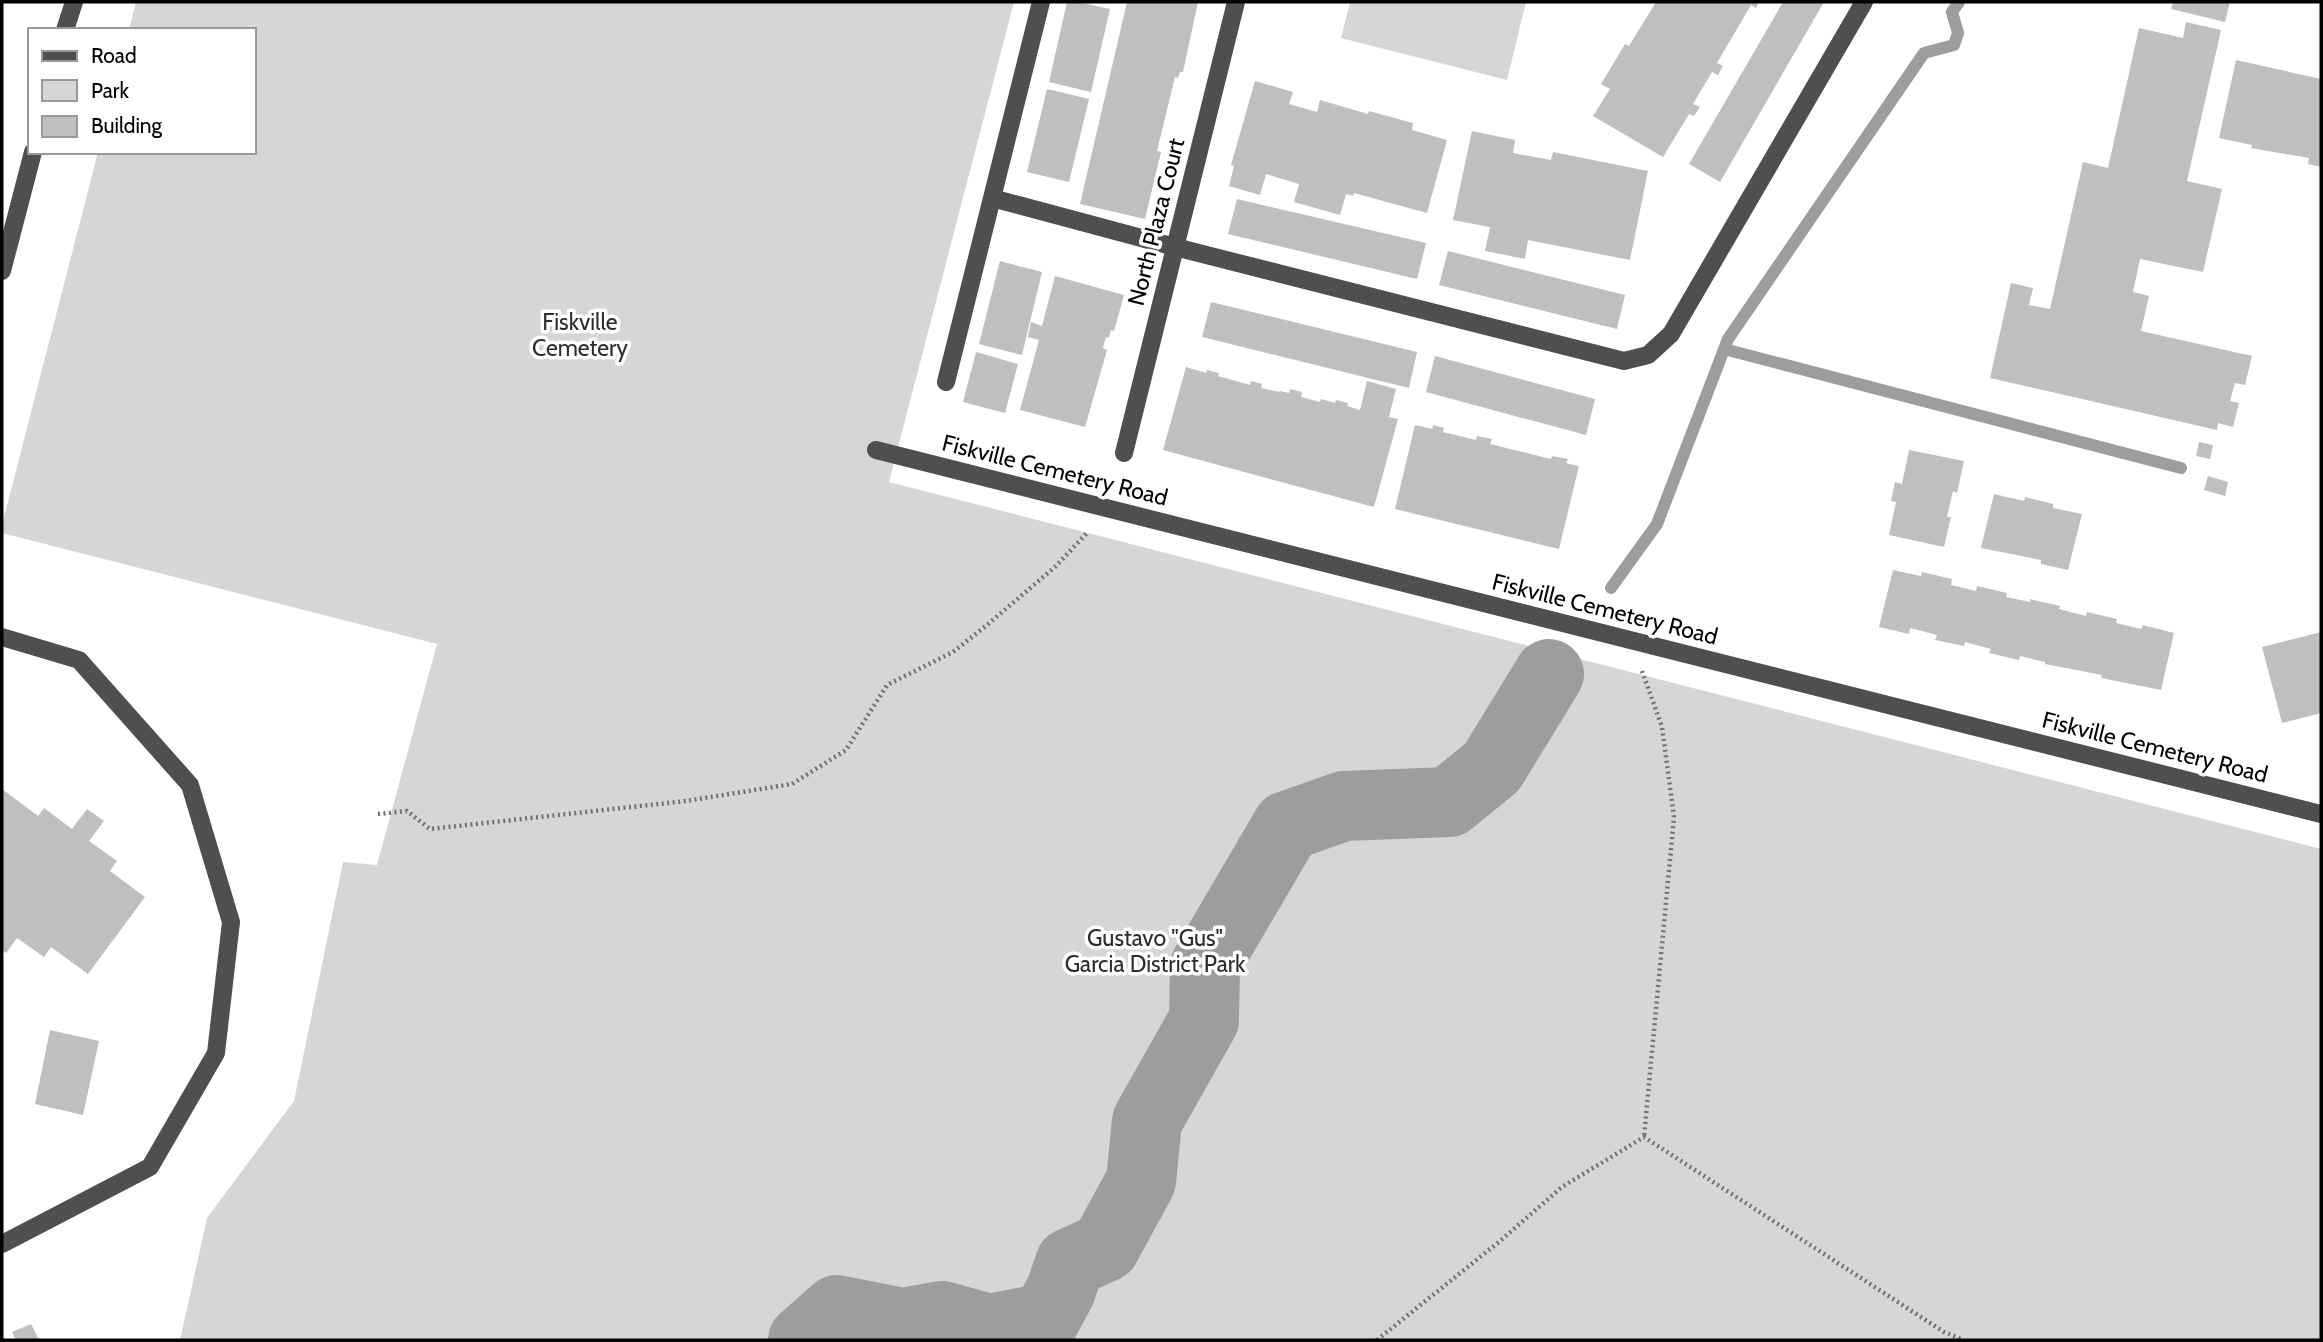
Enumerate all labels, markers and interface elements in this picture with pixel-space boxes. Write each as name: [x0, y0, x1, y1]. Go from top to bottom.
legend: [28, 28, 256, 154]
text: Road: [91, 43, 137, 68]
text: Park: [91, 78, 129, 103]
text: Building: [91, 113, 163, 138]
street label: North Plaza Court: [1122, 135, 1190, 308]
park label: Fiskville Cemetery: [532, 308, 628, 362]
street label: Fiskville Cemetery Road: [939, 428, 1171, 512]
street label: Fiskville Cemetery Road: [1489, 567, 1721, 651]
street label: Fiskville Cemetery Road: [2039, 705, 2271, 789]
park label: Gustavo "Gus" Garcia District Park: [1065, 924, 1246, 978]

